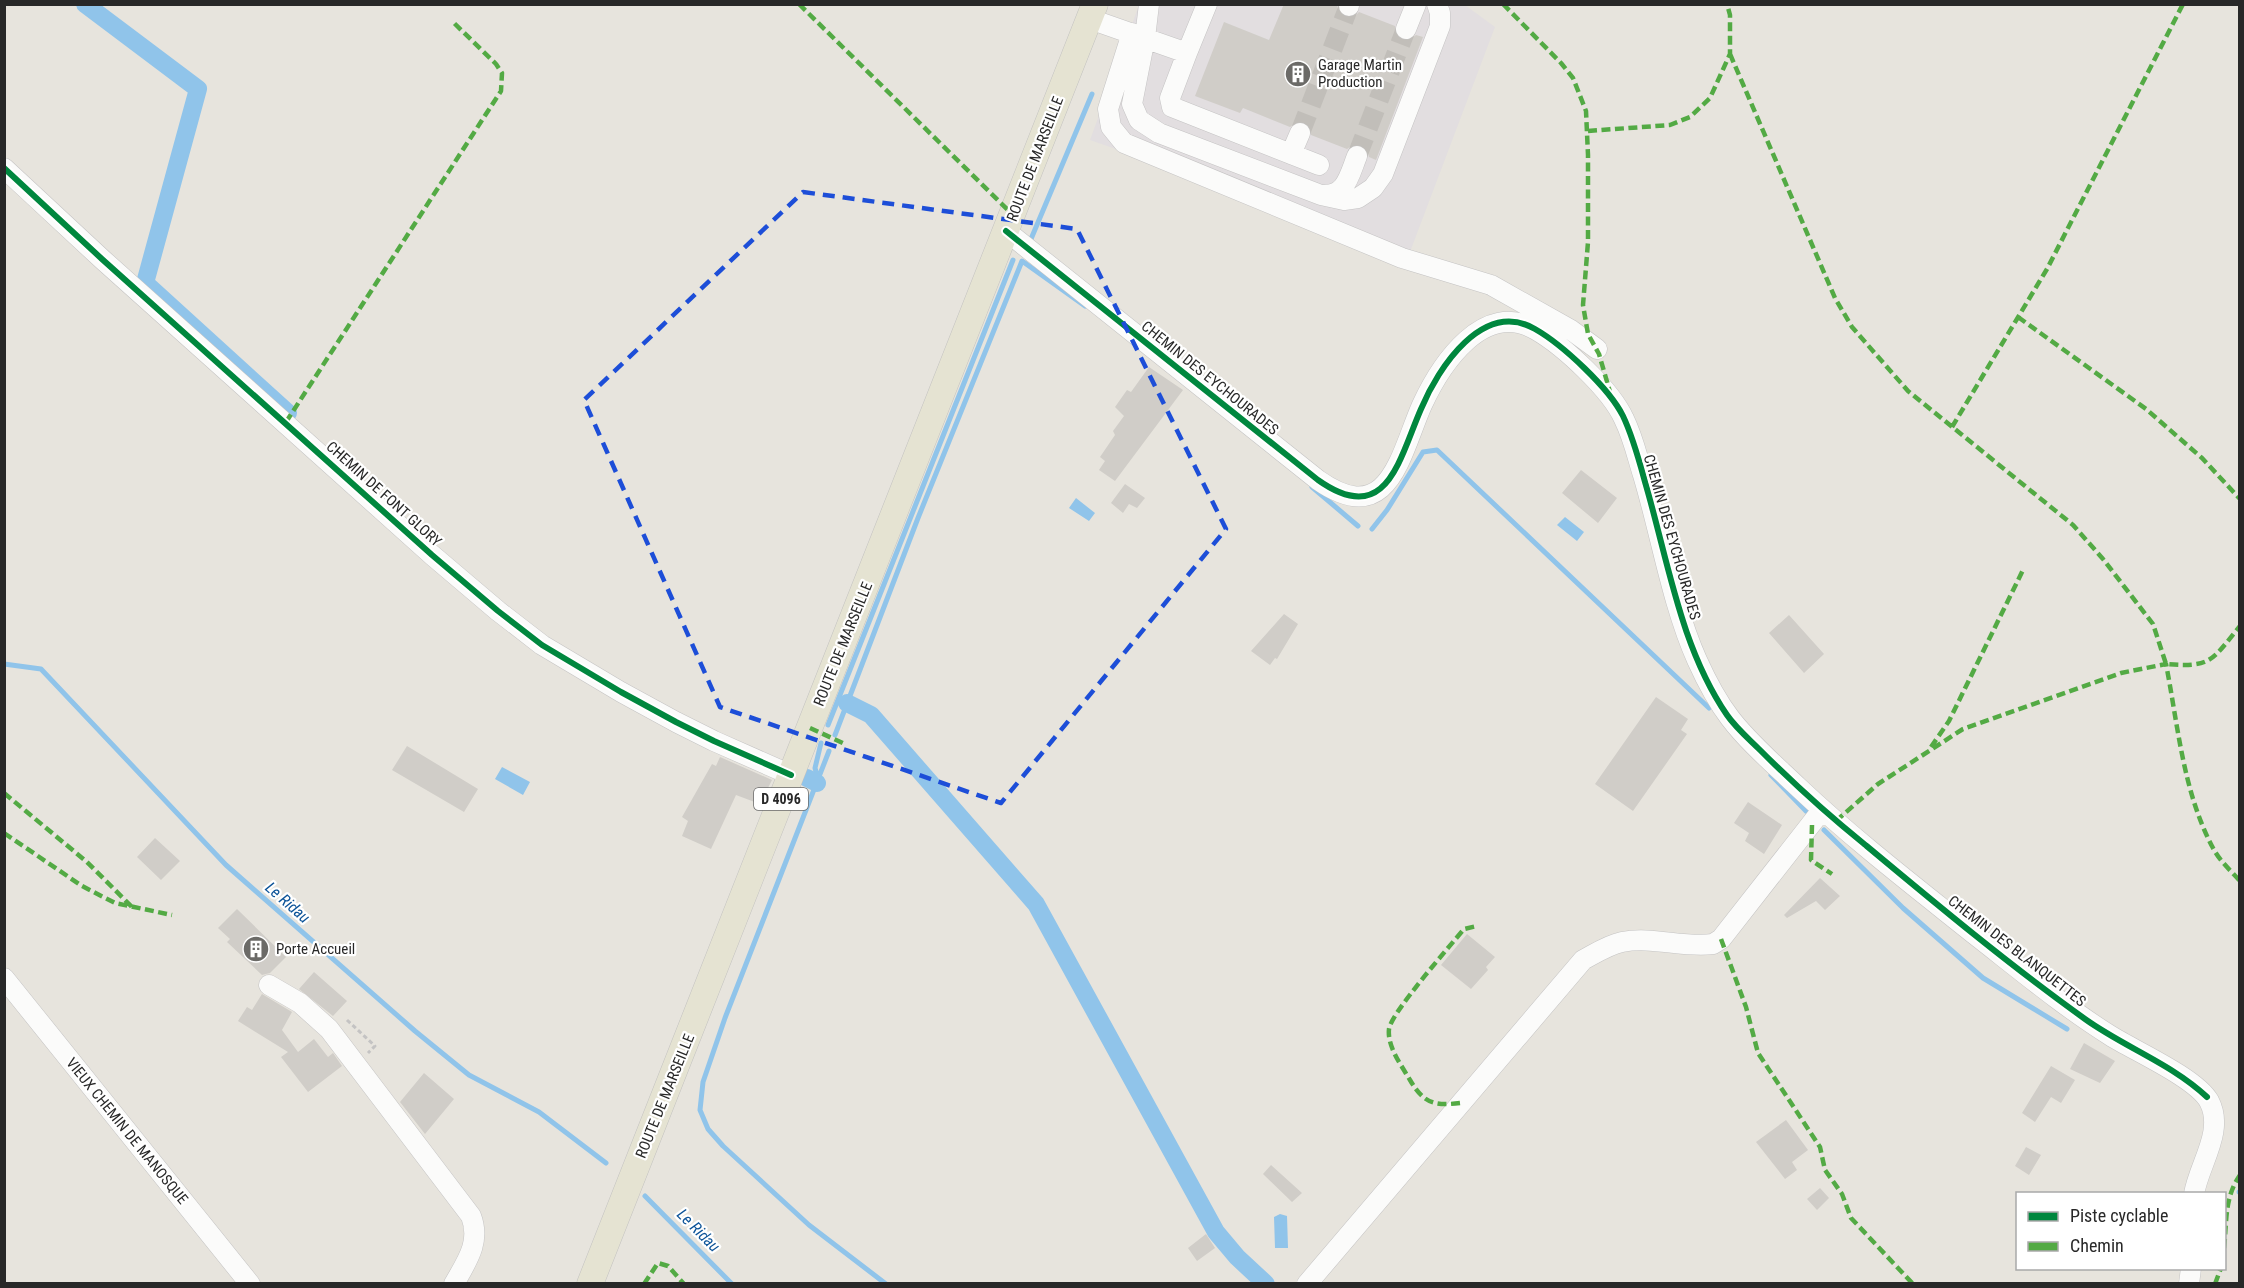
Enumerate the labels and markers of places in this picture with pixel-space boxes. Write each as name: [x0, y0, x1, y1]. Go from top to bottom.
place label: Garage Martin Production: [1318, 56, 1402, 91]
building icon: Garage Martin Production: [1283, 59, 1313, 89]
building icon: Porte Accueil: [241, 934, 271, 964]
place label: Porte Accueil: [276, 940, 355, 958]

